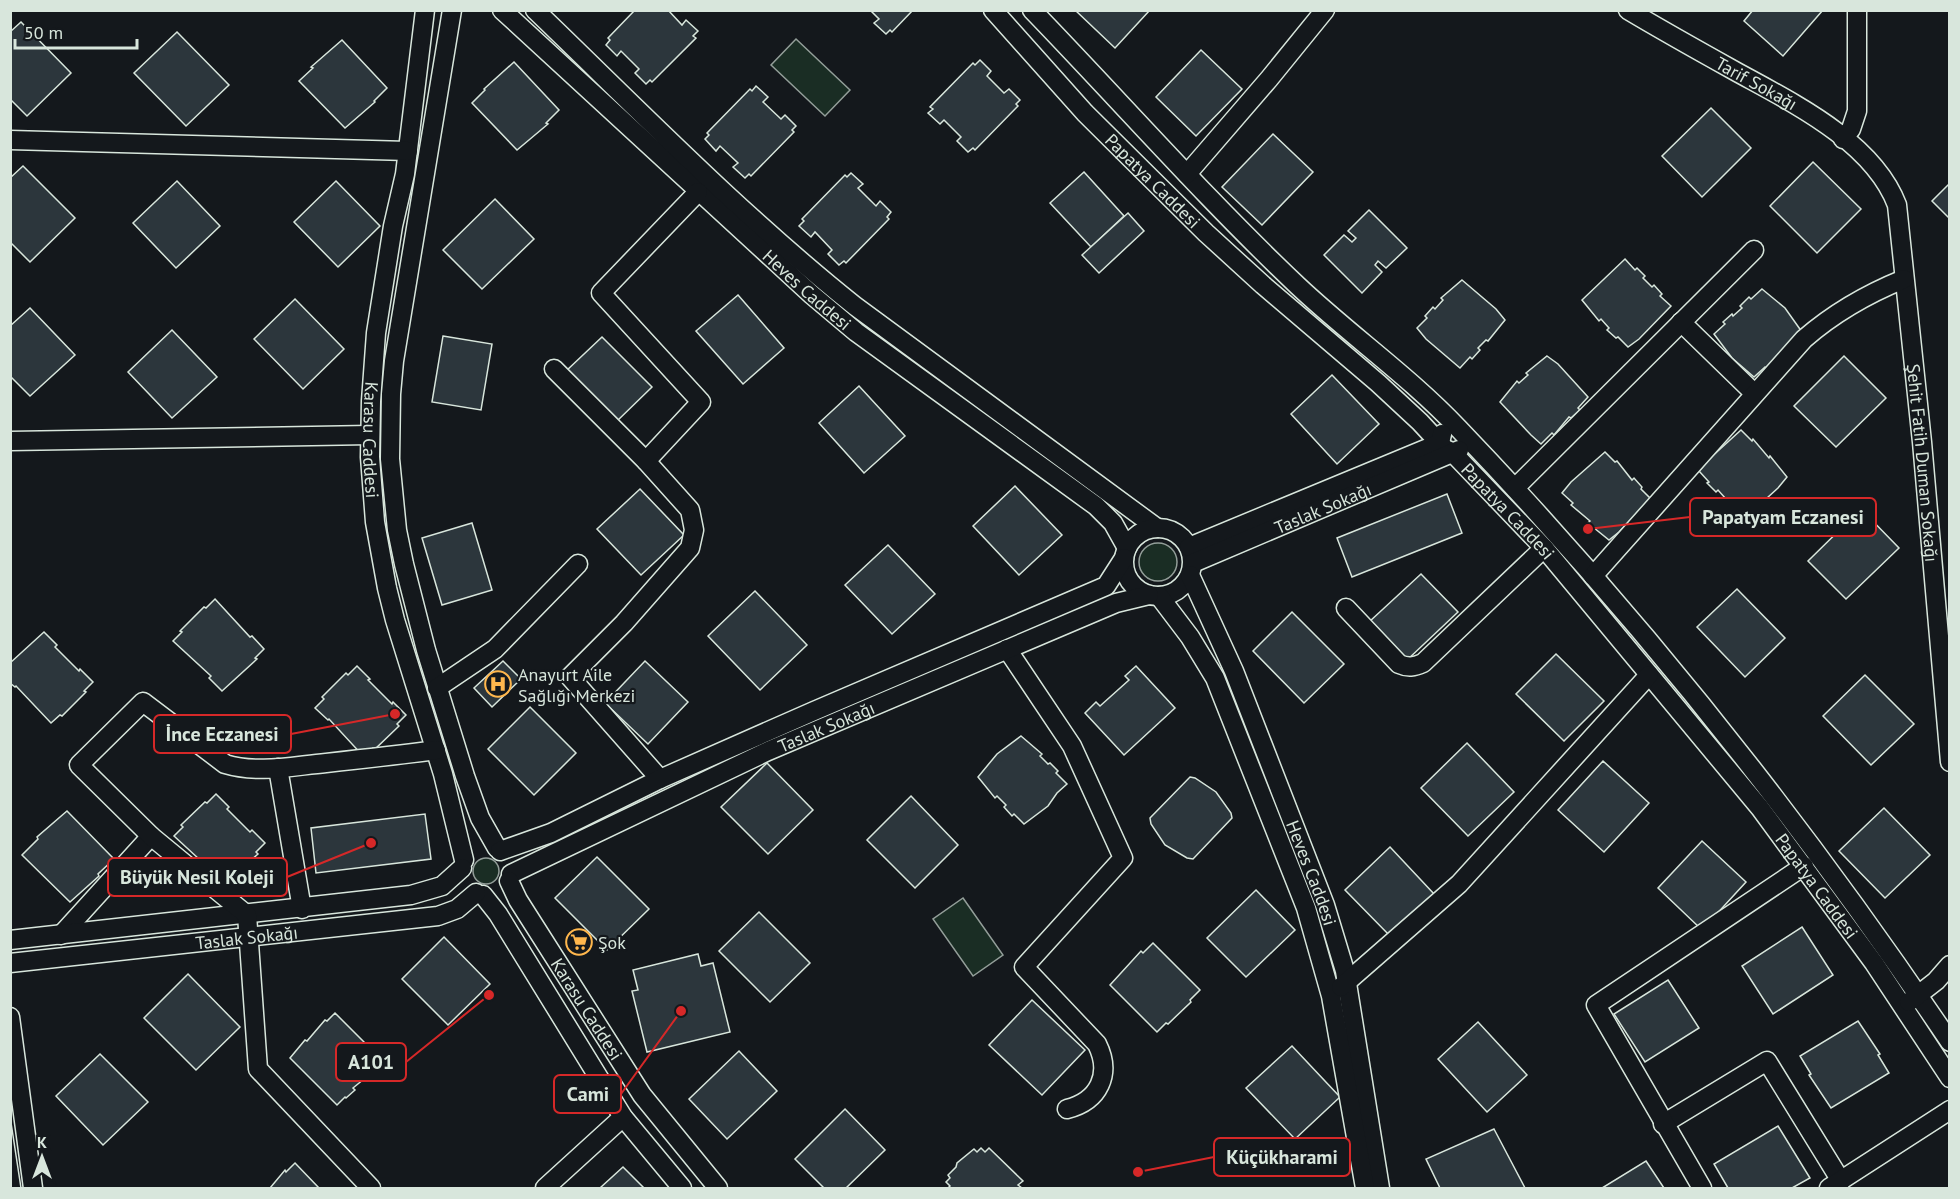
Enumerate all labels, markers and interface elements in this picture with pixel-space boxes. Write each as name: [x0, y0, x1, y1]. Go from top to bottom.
scale bar: [15, 12, 136, 50]
text: 50 m: [24, 21, 63, 44]
street label: Tarif Sokağı: [1712, 51, 1802, 115]
street label: Papatya Caddesi: [1101, 128, 1206, 233]
street label: Heves Caddesi: [758, 244, 856, 335]
street label: Şehit Fatih Duman Sokağı: [1902, 363, 1944, 563]
street label: Karasu Caddesi: [358, 381, 385, 499]
street label: Papatya Caddesi: [1457, 458, 1560, 564]
street label: Taslak Sokağı: [1271, 477, 1375, 539]
callout: Papatyam Eczanesi: [1690, 498, 1876, 536]
text: Papatyam Eczanesi: [1702, 504, 1864, 530]
place label: Anayurt Aile Sağlığı Merkezi: [518, 663, 635, 707]
hospital icon: Anayurt Aile Sağlığı Merkezi: [483, 669, 513, 699]
street label: Taslak Sokağı: [774, 696, 878, 757]
callout: İnce Eczanesi: [154, 715, 291, 753]
text: İnce Eczanesi: [165, 721, 279, 747]
street label: Heves Caddesi: [1282, 817, 1342, 928]
street label: Papatya Caddesi: [1771, 829, 1864, 943]
callout: Büyük Nesil Koleji: [108, 858, 287, 896]
text: Büyük Nesil Koleji: [120, 864, 274, 890]
street label: Taslak Sokağı: [194, 920, 299, 954]
supermarket icon: Şok: [564, 927, 594, 957]
place label: Şok: [598, 931, 626, 954]
street label: Karasu Caddesi: [546, 954, 628, 1064]
callout: A101: [336, 1043, 406, 1081]
text: A101: [348, 1049, 394, 1075]
callout: Cami: [554, 1075, 621, 1113]
text: Cami: [567, 1081, 609, 1107]
north arrow: [12, 1127, 72, 1187]
text: K: [37, 1132, 47, 1152]
callout: Küçükharami: [1214, 1138, 1350, 1176]
text: Küçükharami: [1226, 1144, 1338, 1170]

